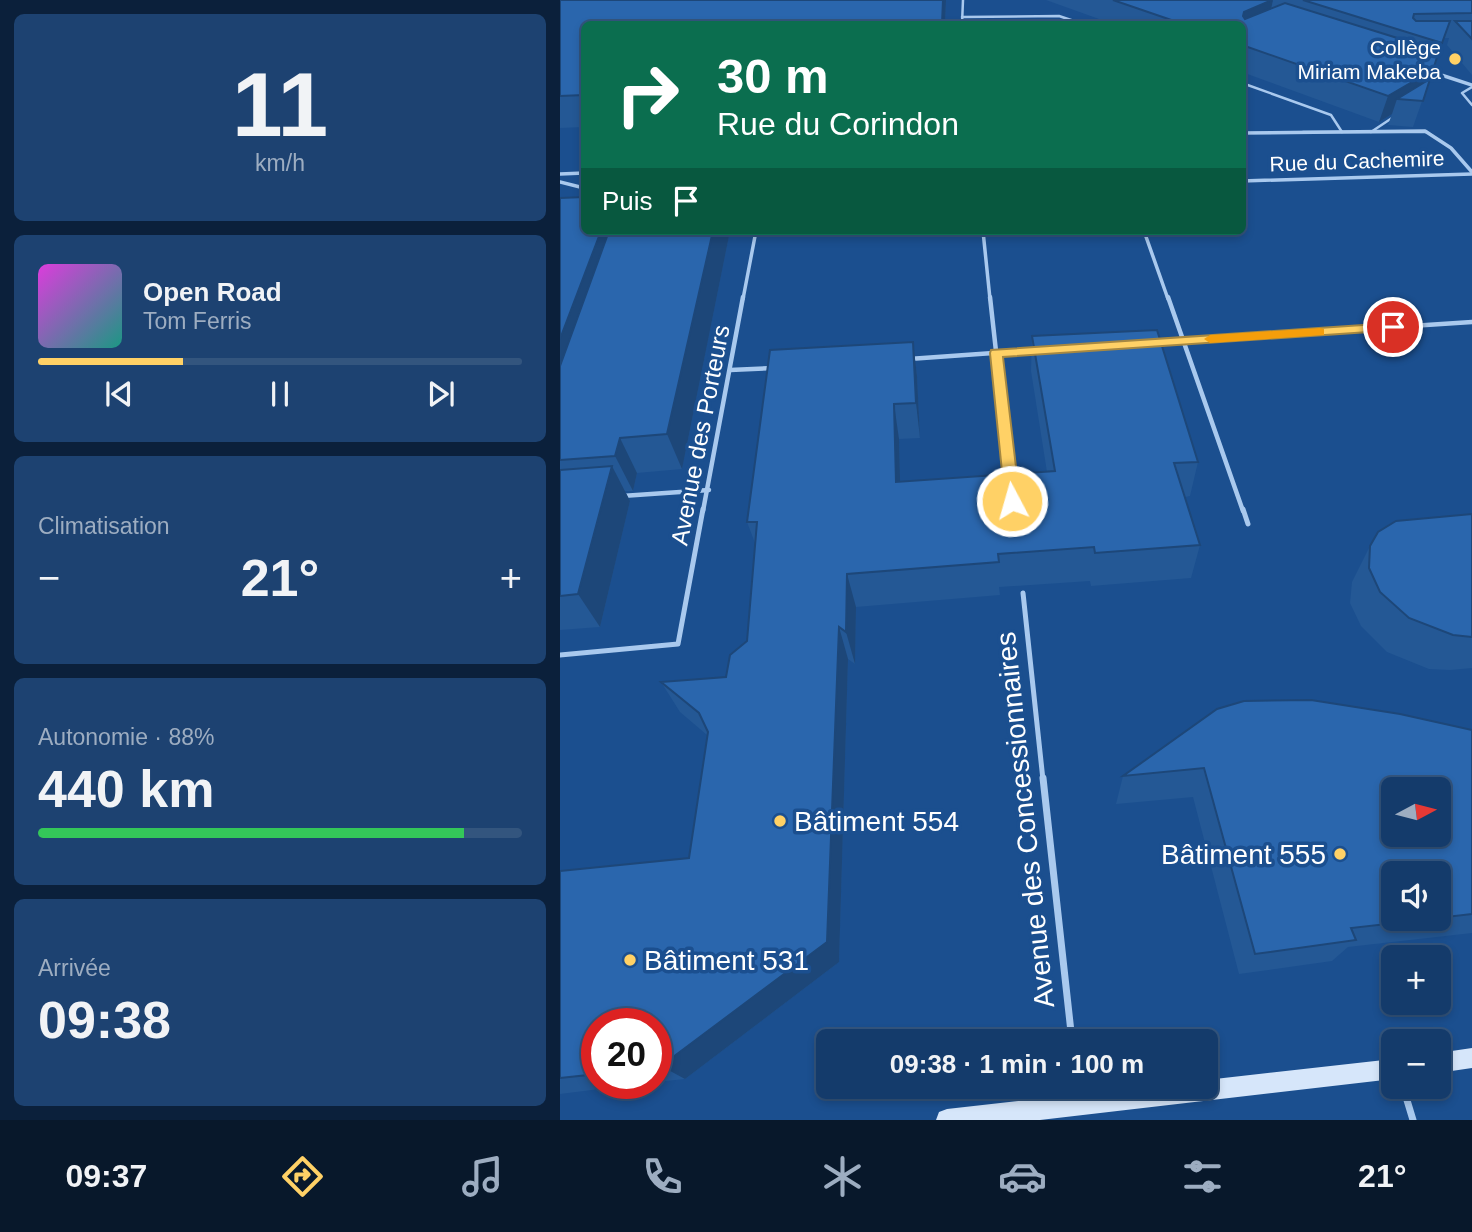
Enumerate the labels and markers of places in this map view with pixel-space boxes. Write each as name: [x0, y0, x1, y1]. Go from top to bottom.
place label: Collège Miriam Makeba: [1297, 36, 1441, 83]
marker: Collège Miriam Makeba: [1447, 51, 1463, 67]
pin: [1363, 297, 1423, 357]
place label: Bâtiment 554: [794, 806, 959, 837]
marker: Bâtiment 554: [772, 813, 788, 829]
place label: Bâtiment 555: [1161, 839, 1326, 870]
marker: Bâtiment 555: [1332, 846, 1348, 862]
place label: Bâtiment 531: [644, 945, 809, 976]
marker: Bâtiment 531: [622, 952, 638, 968]

